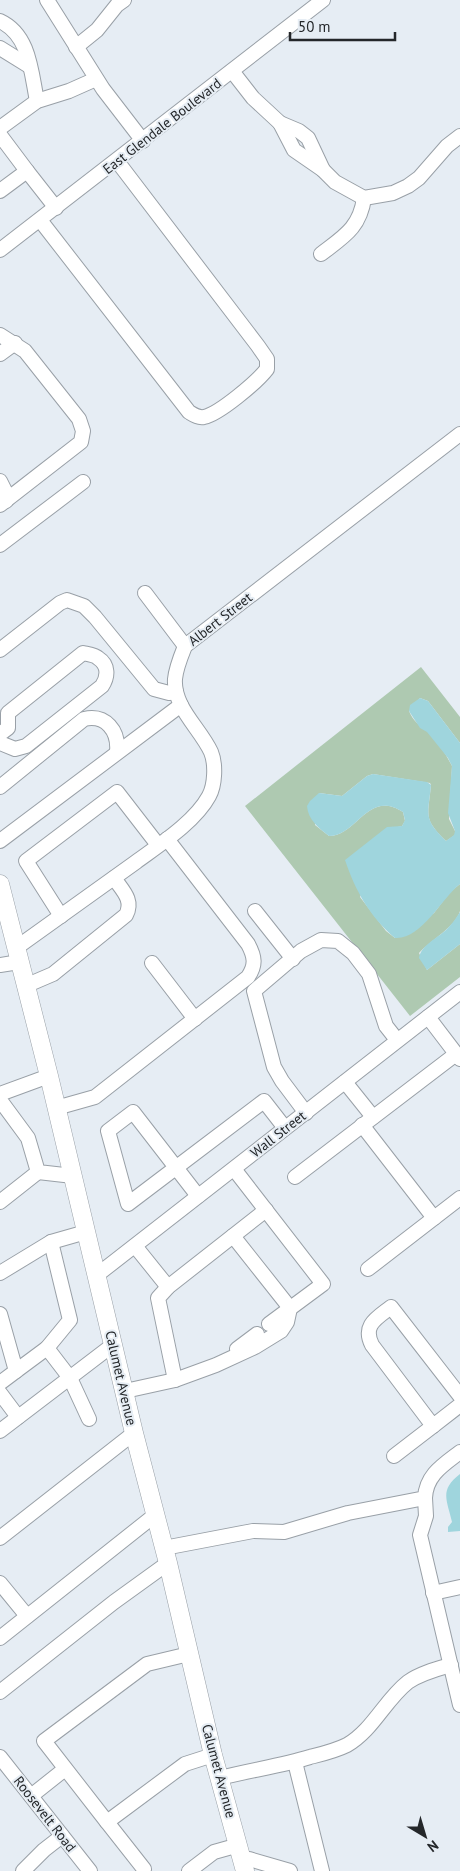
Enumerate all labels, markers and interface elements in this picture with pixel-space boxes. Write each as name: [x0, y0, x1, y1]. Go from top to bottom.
scale bar: [290, 10, 395, 42]
text: 50 m: [298, 17, 331, 36]
street label: East Glendale Boulevard: [99, 74, 225, 178]
street label: Albert Street: [184, 588, 256, 650]
street label: Wall Street: [247, 1107, 310, 1161]
street label: Calumet Avenue: [101, 1329, 141, 1427]
street label: Calumet Avenue: [198, 1722, 240, 1820]
street label: Roosevelt Road: [10, 1772, 80, 1856]
north arrow: [400, 1811, 450, 1861]
text: N: [424, 1836, 442, 1856]

